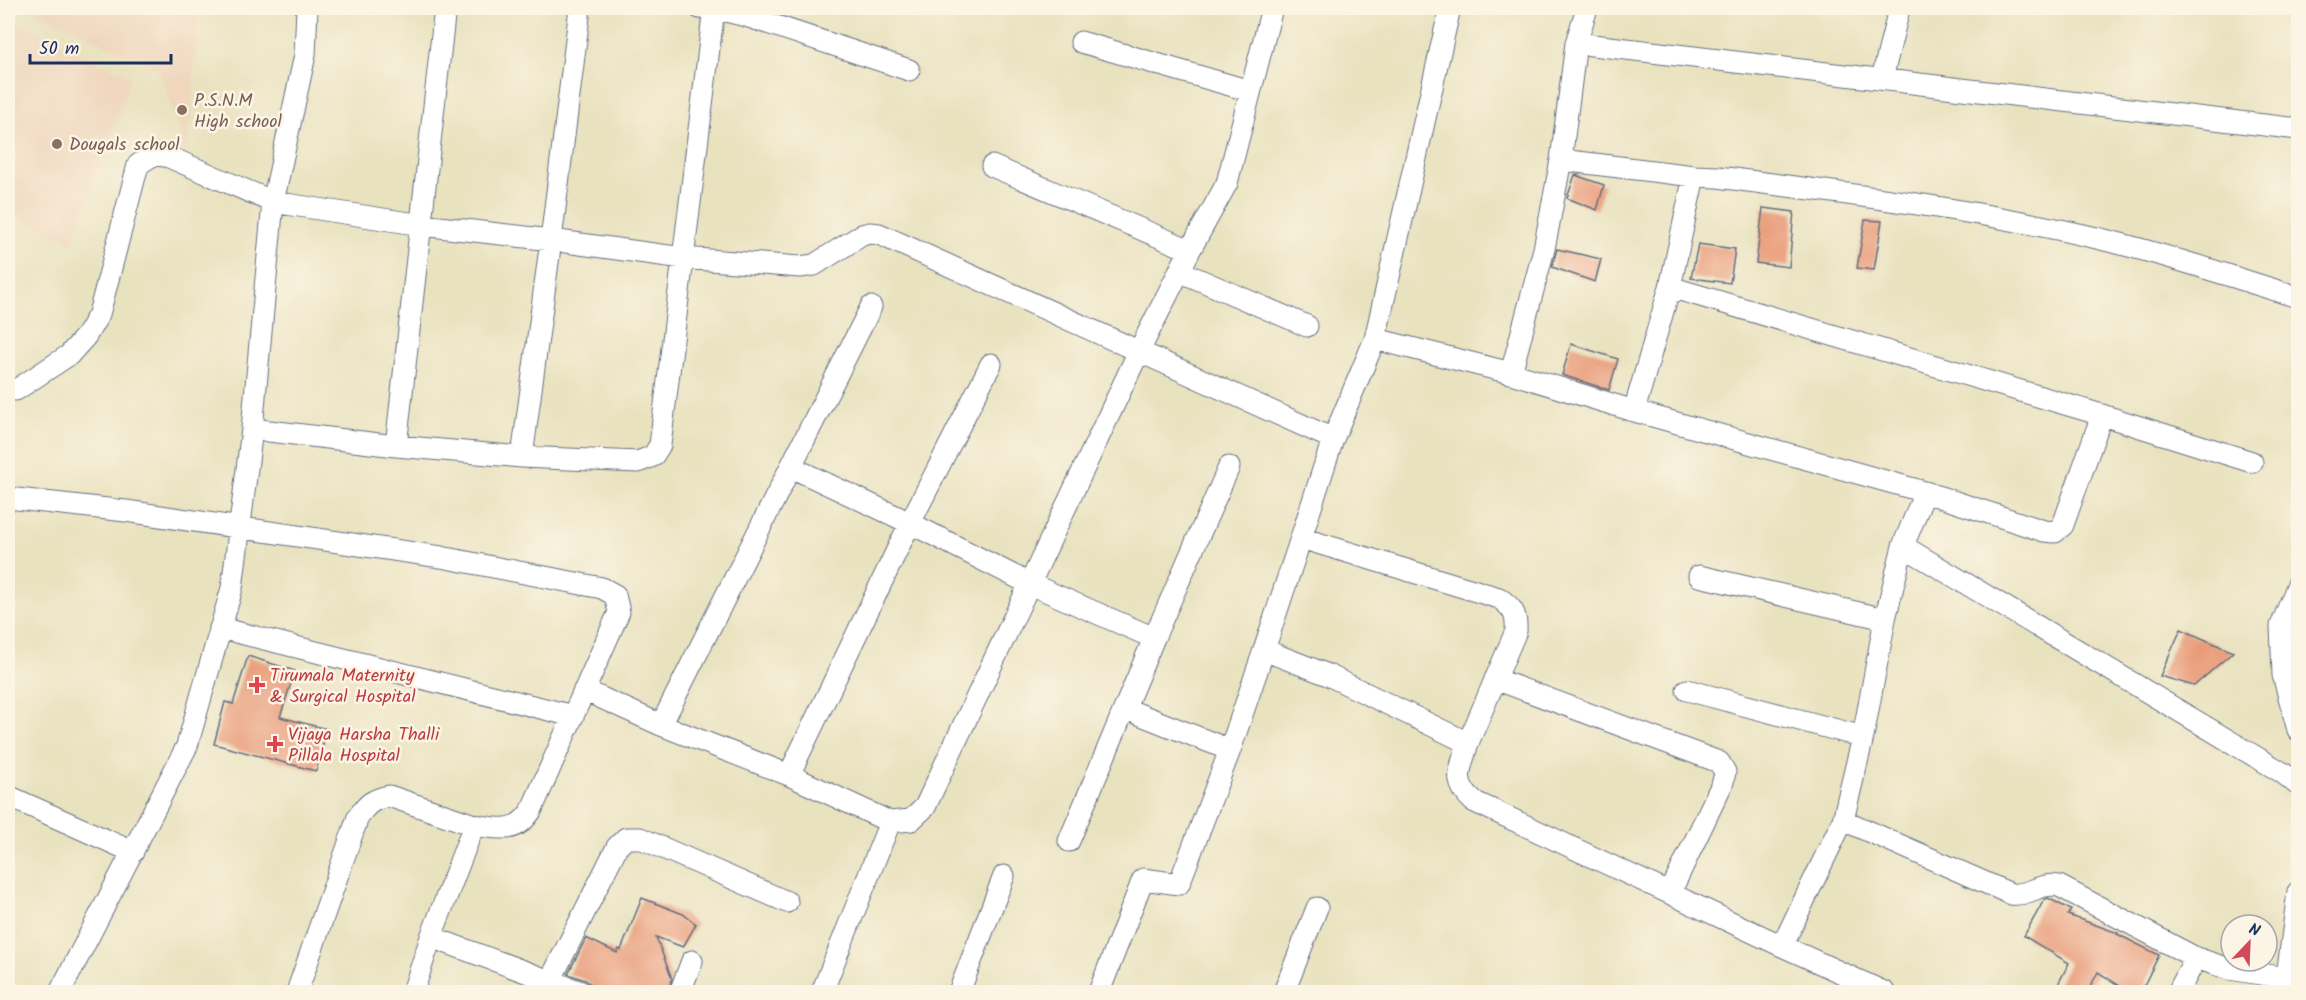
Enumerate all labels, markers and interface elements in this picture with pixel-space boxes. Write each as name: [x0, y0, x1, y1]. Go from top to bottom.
scale bar: [30, 27, 171, 65]
text: 50 m: [39, 35, 79, 64]
place label: P.S.N.M High school: [194, 87, 282, 137]
marker: P.S.N.M High school: [175, 103, 189, 117]
place label: Dougals school: [69, 131, 180, 160]
marker: Dougals school: [50, 137, 64, 151]
place label: Tirumala Maternity & Surgical Hospital: [270, 662, 416, 712]
marker: Tirumala Maternity & Surgical Hospital: [248, 676, 266, 694]
place label: Vijaya Harsha Thalli Pillala Hospital: [288, 721, 440, 771]
marker: Vijaya Harsha Thalli Pillala Hospital: [266, 735, 284, 753]
north arrow: [2219, 913, 2279, 973]
text: N: [2245, 917, 2264, 944]

